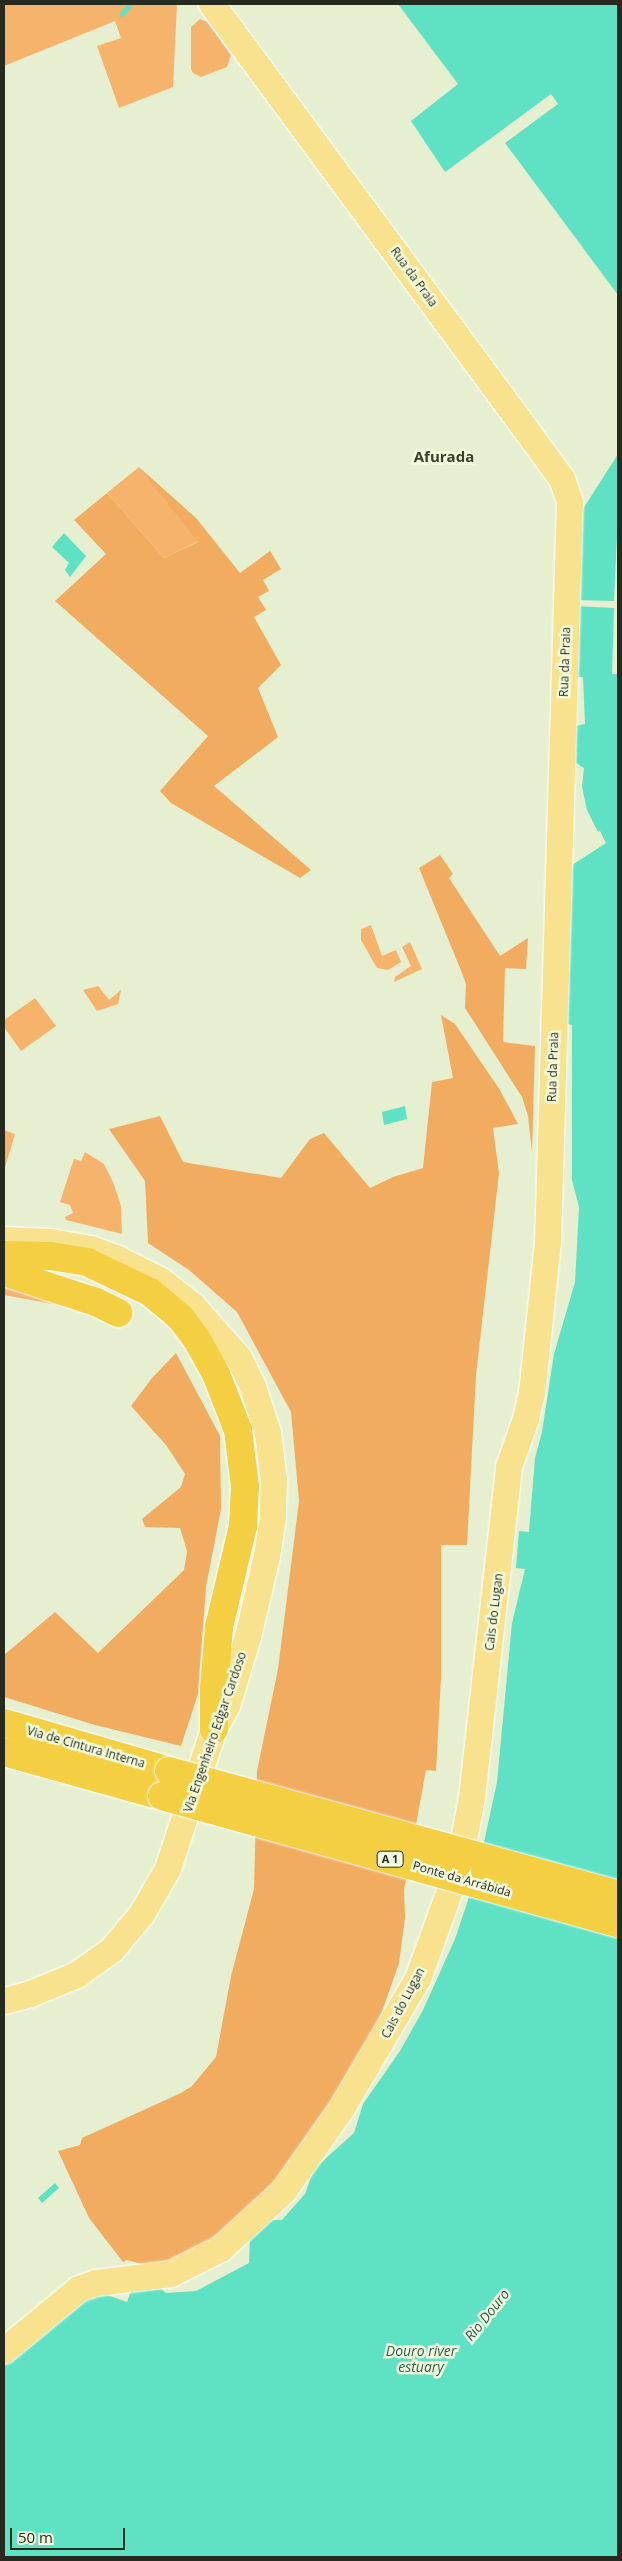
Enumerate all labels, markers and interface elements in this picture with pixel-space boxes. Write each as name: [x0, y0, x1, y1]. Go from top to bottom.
street label: Rua da Praia: [388, 244, 440, 310]
district label: Afurada: [414, 448, 474, 466]
street label: Rua da Praia: [557, 627, 573, 697]
street label: Rua da Praia: [545, 1032, 561, 1102]
street label: Cais do Lugan: [482, 1572, 506, 1652]
street label: Via Engenheiro Edgar Cardoso: [181, 1650, 249, 1814]
street label: Via de Cintura Interna: [25, 1723, 147, 1771]
road number: A 1: [376, 1850, 404, 1868]
street label: Ponte da Arrábida: [411, 1858, 513, 1900]
street label: Cais do Lugan: [378, 1965, 428, 2041]
water label: Rio Douro: [461, 2286, 513, 2344]
water label: Douro river estuary: [386, 2343, 456, 2376]
scale bar: [12, 2518, 128, 2550]
text: 50 m: [18, 2527, 53, 2547]

